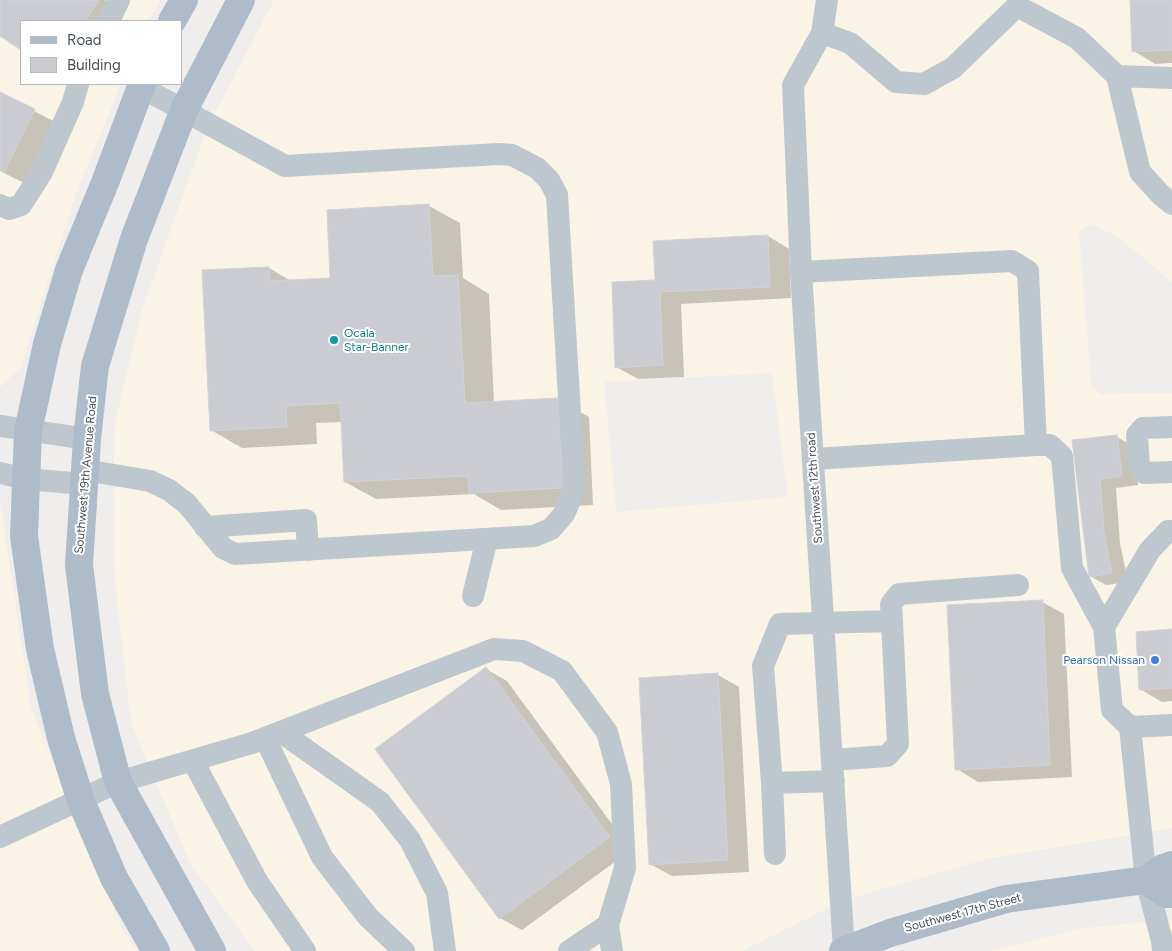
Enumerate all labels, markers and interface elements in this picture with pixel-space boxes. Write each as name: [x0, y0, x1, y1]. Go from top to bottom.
legend: [20, 20, 182, 85]
text: Road: [67, 31, 102, 49]
text: Building: [67, 56, 121, 74]
place label: Ocala Star-Banner: [344, 326, 409, 354]
marker: Ocala Star-Banner: [328, 334, 340, 346]
street label: Southwest 19th Avenue Road: [72, 396, 100, 554]
street label: Southwest 12th road: [804, 432, 826, 544]
place label: Pearson Nissan: [1063, 653, 1145, 667]
marker: Pearson Nissan: [1149, 654, 1161, 666]
street label: Southwest 17th Street: [903, 890, 1023, 936]

